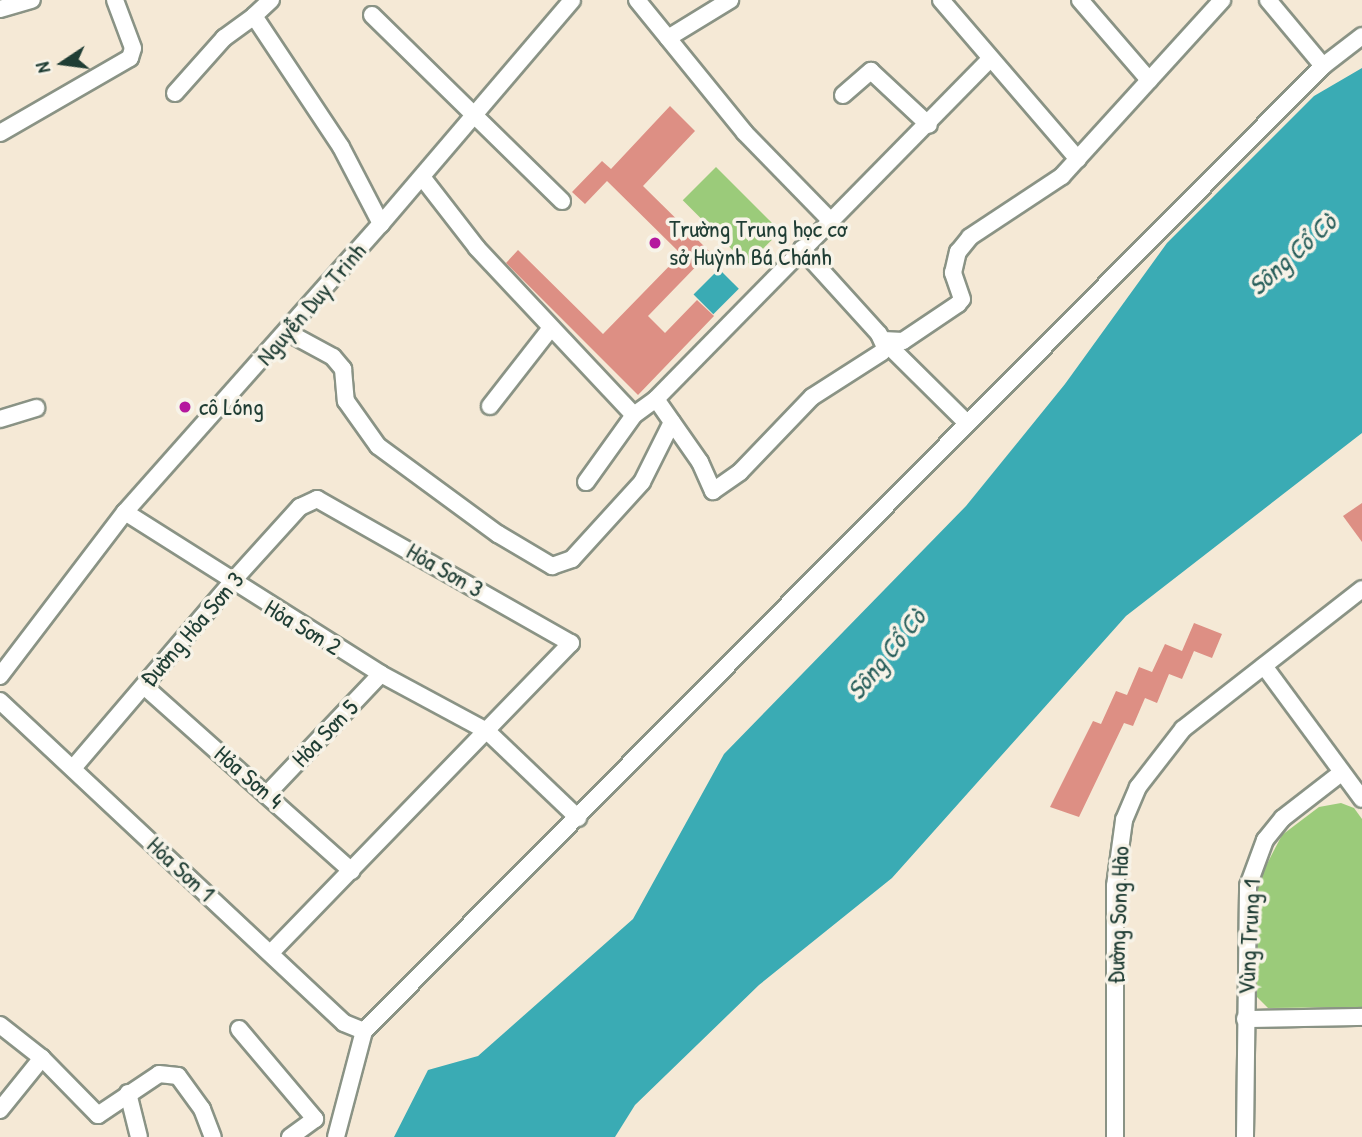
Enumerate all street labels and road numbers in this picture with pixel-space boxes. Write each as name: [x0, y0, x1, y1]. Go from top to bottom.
street label: Nguyễn Duy Trinh: [250, 237, 372, 371]
street label: Hỏa Sơn 3: [402, 537, 488, 603]
street label: Đường Hỏa Sơn 3: [134, 566, 250, 692]
street label: Hỏa Sơn 2: [260, 593, 346, 661]
street label: Hỏa Sơn 5: [286, 693, 364, 773]
street label: Hỏa Sơn 4: [209, 739, 289, 815]
street label: Hỏa Sơn 1: [141, 831, 221, 907]
street label: Đường Song Hào: [1101, 846, 1135, 984]
street label: Vùng Trung 1: [1232, 878, 1266, 996]

